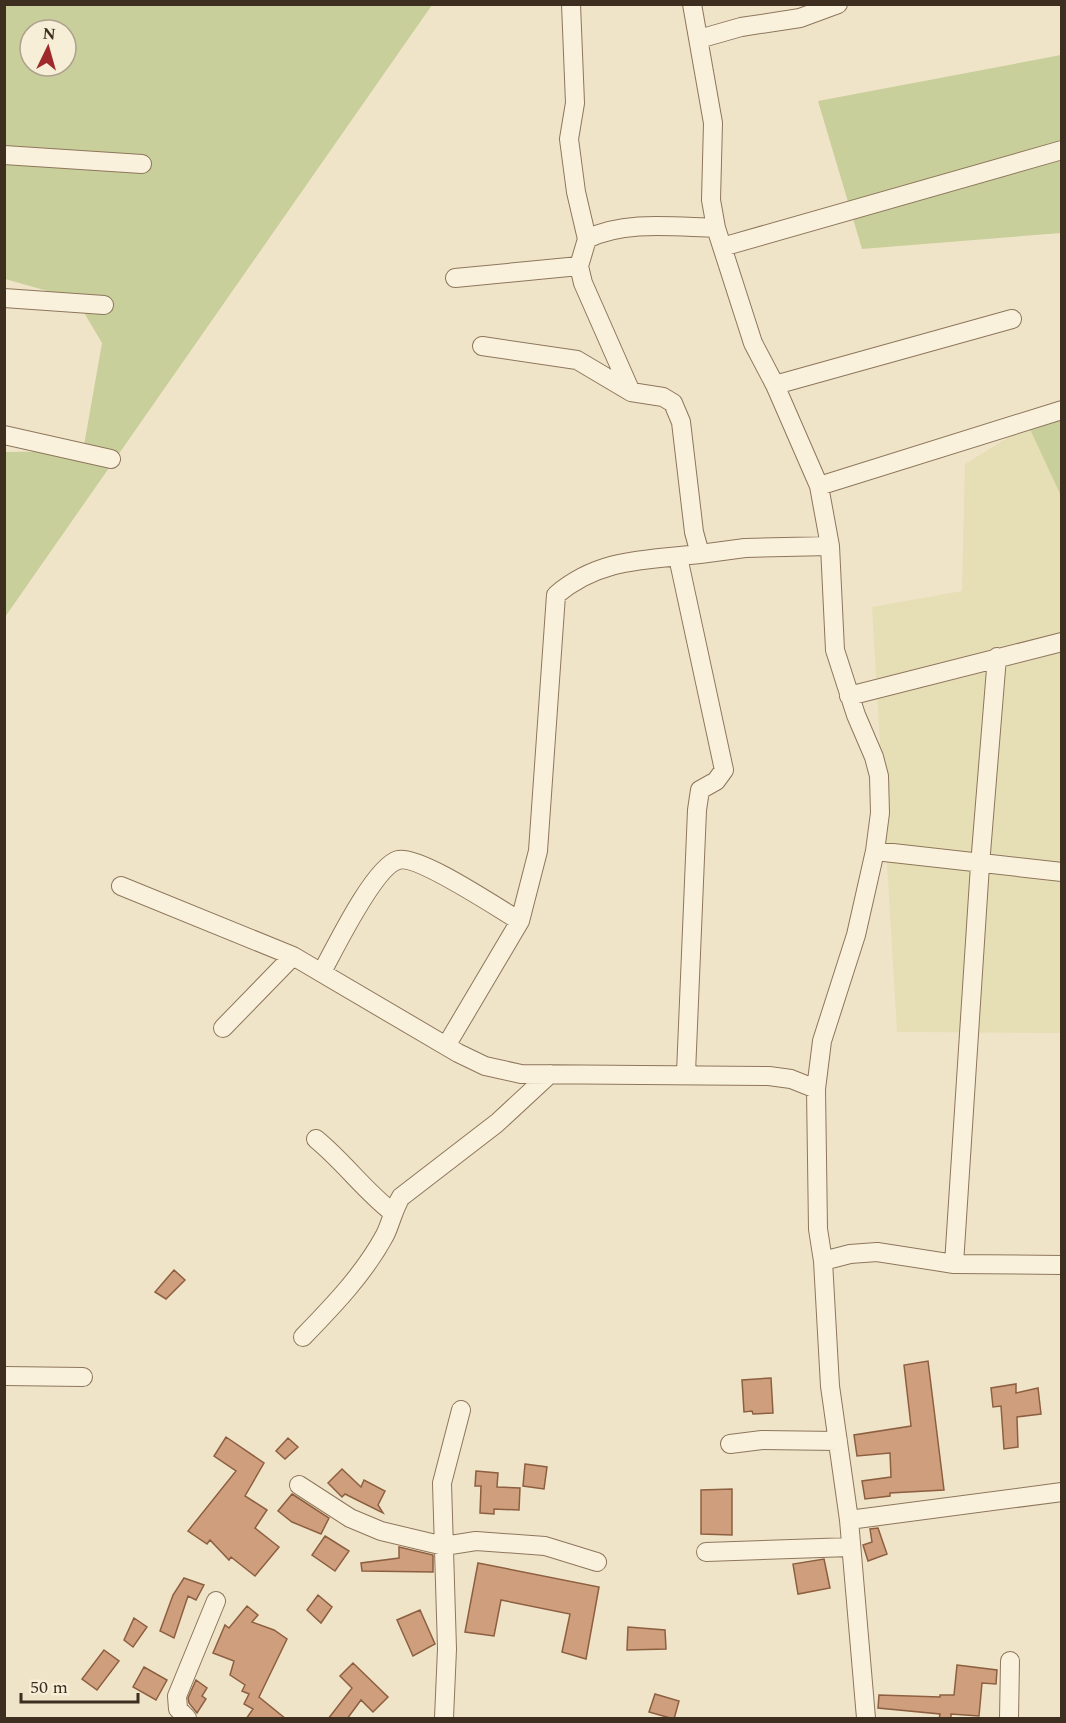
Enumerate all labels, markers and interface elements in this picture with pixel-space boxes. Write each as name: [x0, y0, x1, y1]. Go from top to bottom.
north arrow: [18, 18, 78, 78]
text: N: [42, 22, 57, 47]
scale bar: [21, 1666, 138, 1704]
text: 50 m: [30, 1674, 68, 1701]

